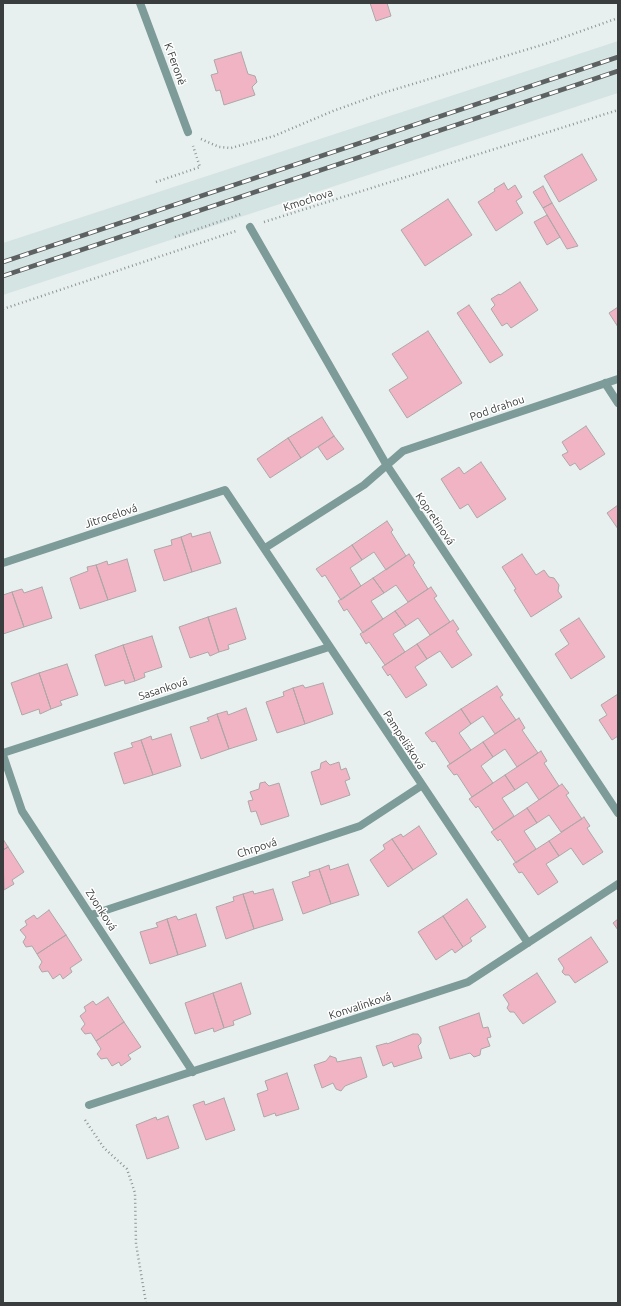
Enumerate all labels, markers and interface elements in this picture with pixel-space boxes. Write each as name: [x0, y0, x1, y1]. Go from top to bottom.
street label: K Feroně: [161, 41, 189, 87]
street label: Kmochova: [281, 186, 335, 214]
street label: Pod drahou: [468, 392, 526, 424]
street label: Kopretinová: [413, 490, 457, 548]
street label: Jitrocelová: [83, 501, 139, 531]
street label: Sasanková: [137, 675, 189, 703]
street label: Pampelišková: [380, 708, 428, 772]
street label: Chrpová: [235, 835, 279, 861]
street label: Zvonková: [83, 887, 119, 933]
street label: Konvalinková: [327, 990, 393, 1022]

